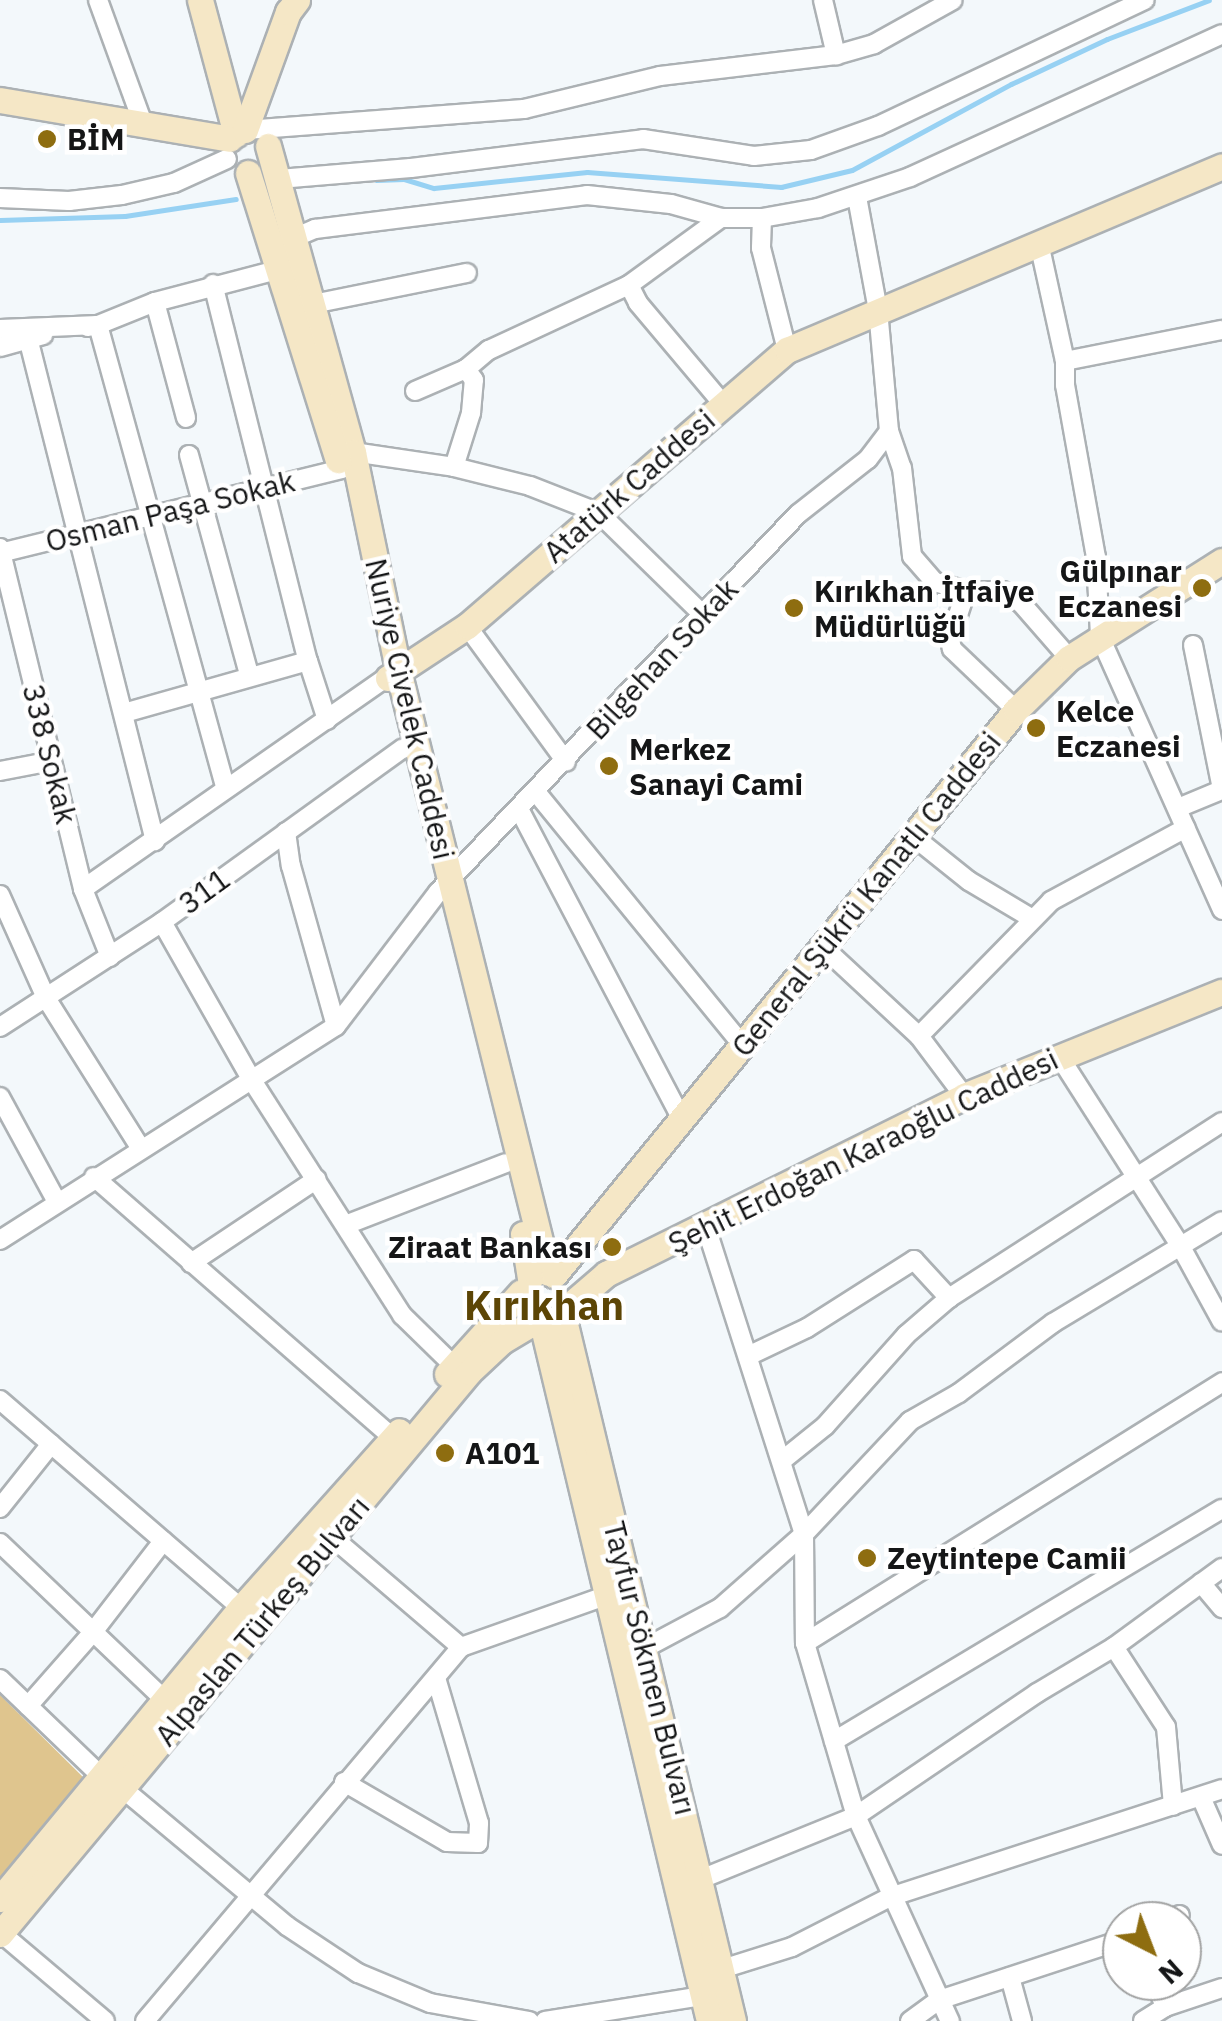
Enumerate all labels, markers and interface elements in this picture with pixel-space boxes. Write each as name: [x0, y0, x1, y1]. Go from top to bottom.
place label: BİM: [67, 121, 125, 157]
marker: BİM: [36, 128, 58, 150]
street label: Atatürk Caddesi: [536, 402, 722, 570]
street label: Osman Paşa Sokak: [42, 463, 298, 559]
place label: Gülpınar Eczanesi: [1058, 553, 1182, 624]
street label: Nuriye Civelek Caddesi: [358, 555, 462, 863]
street label: Bilgehan Sokak: [578, 571, 746, 747]
place label: Kırıkhan İtfaiye Müdürlüğü: [814, 573, 1035, 644]
marker: Gülpınar Eczanesi: [1191, 577, 1213, 599]
marker: Kırıkhan İtfaiye Müdürlüğü: [783, 597, 805, 619]
street label: 338 Sokak: [15, 680, 85, 828]
place label: Kelce Eczanesi: [1056, 693, 1180, 764]
marker: Kelce Eczanesi: [1025, 717, 1047, 739]
street label: General Şükrü Kanatlı Caddesi: [724, 724, 1008, 1064]
place label: Merkez Sanayi Cami: [629, 731, 803, 802]
marker: Merkez Sanayi Cami: [598, 755, 620, 777]
street label: 311: [172, 861, 236, 921]
street label: Şehit Erdoğan Karaoğlu Caddesi: [662, 1041, 1064, 1261]
place label: Ziraat Bankası: [388, 1229, 592, 1265]
marker: Ziraat Bankası: [601, 1236, 623, 1258]
district label: Kırıkhan: [464, 1281, 624, 1329]
place label: A101: [465, 1435, 540, 1471]
marker: A101: [434, 1442, 456, 1464]
street label: Alpaslan Türkeş Bulvarı: [147, 1489, 377, 1753]
street label: Tayfur Sökmen Bulvarı: [596, 1518, 704, 1818]
place label: Zeytintepe Camii: [887, 1540, 1127, 1576]
marker: Zeytintepe Camii: [856, 1547, 878, 1569]
north arrow: [1102, 1901, 1202, 2001]
text: N: [1151, 1952, 1191, 1993]

